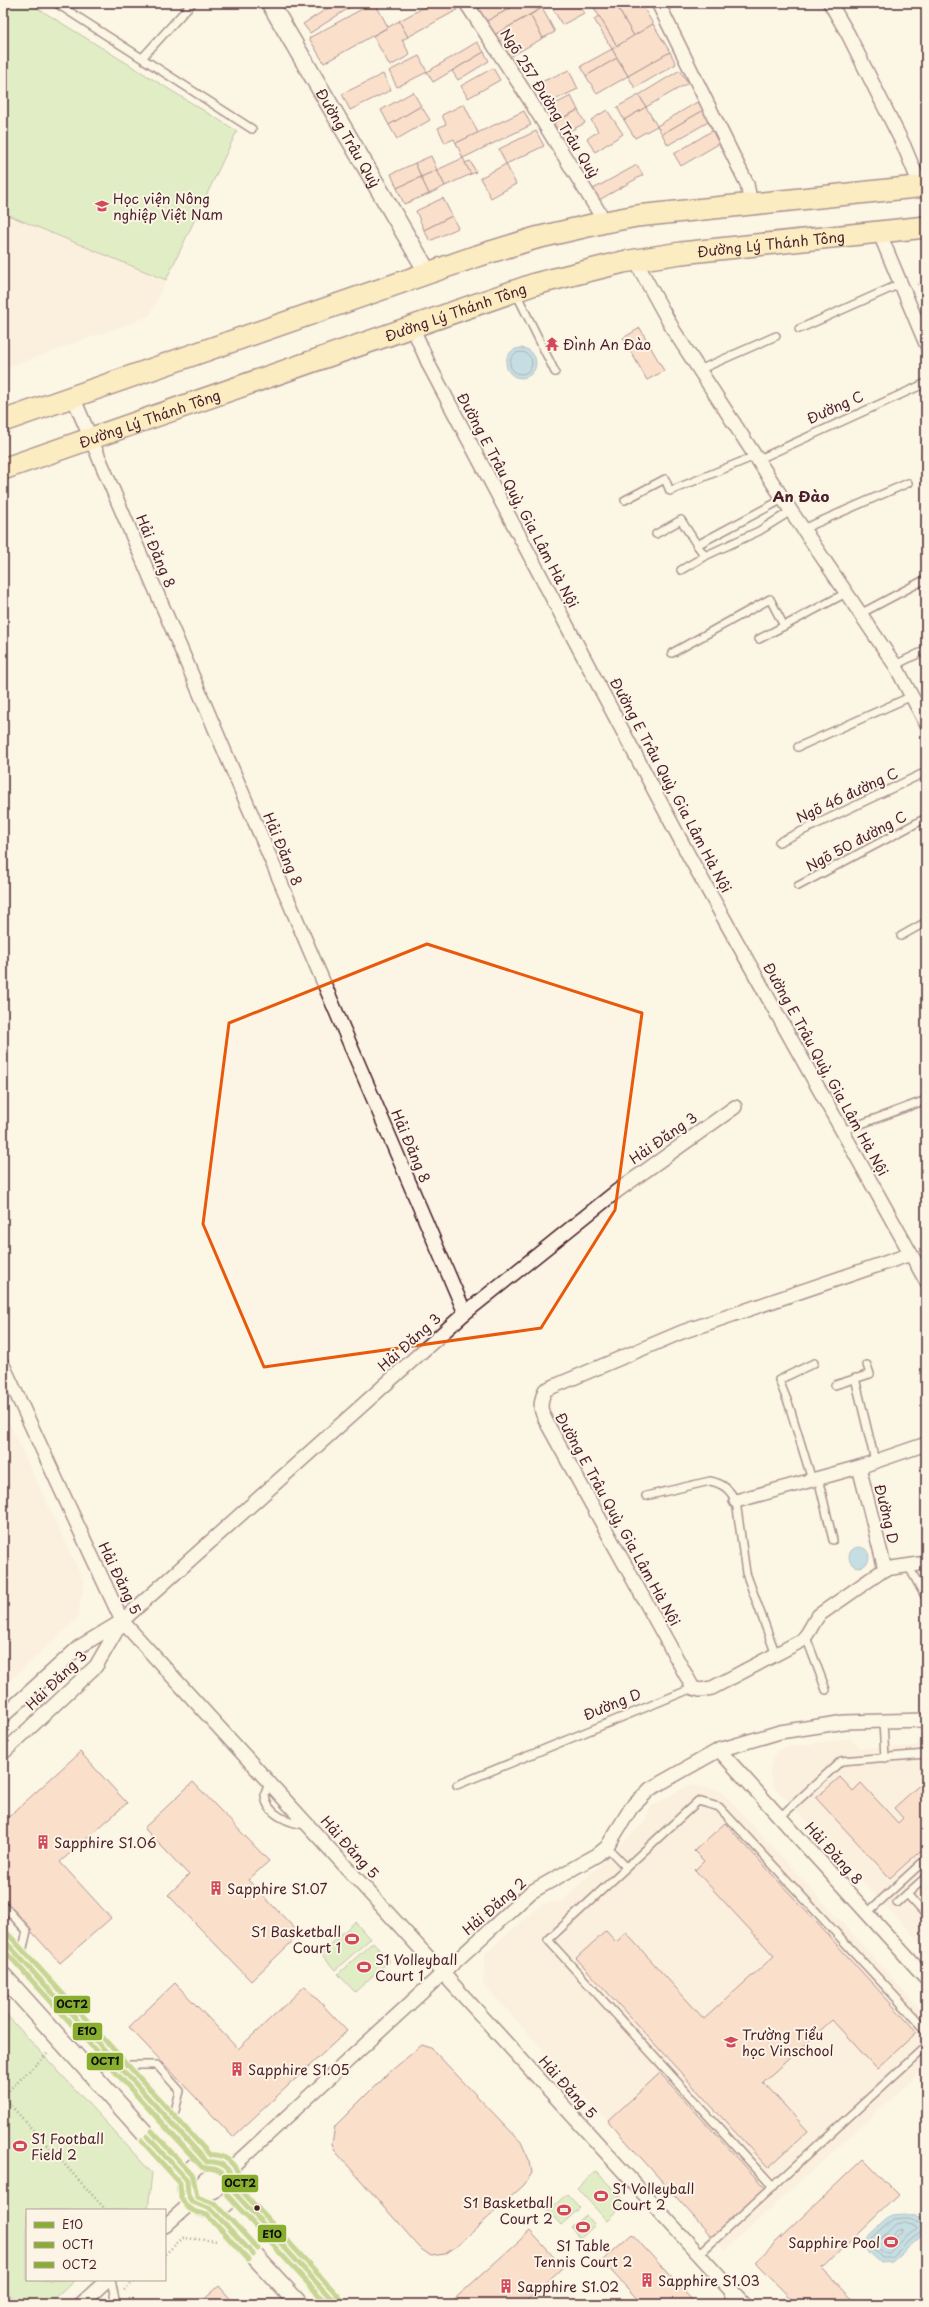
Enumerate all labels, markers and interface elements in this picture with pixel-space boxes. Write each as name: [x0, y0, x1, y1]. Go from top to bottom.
street label: Ngõ 257 Đường Trâu Quỳ: [495, 24, 605, 182]
street label: Đường Trâu Quỳ: [311, 84, 386, 191]
place label: Học viện Nông nghiệp Việt Nam: [113, 188, 223, 225]
school or university icon: Học viện Nông nghiệp Việt Nam: [94, 198, 110, 214]
street label: Đường Lý Thánh Tông: [696, 225, 846, 262]
street label: Đường Lý Thánh Tông: [382, 277, 529, 346]
place label: Đình An Đào: [563, 334, 651, 355]
temple icon: Đình An Đào: [544, 336, 560, 352]
street label: Đường Lý Thánh Tông: [76, 384, 223, 452]
street label: Đường C: [803, 385, 867, 429]
street label: Đường E Trâu Quỳ, Gia Lâm Hà Nội: [452, 389, 584, 611]
district label: An Đào: [773, 484, 830, 507]
street label: Hải Đăng 8: [131, 511, 181, 591]
street label: Đường E Trâu Quỳ, Gia Lâm Hà Nội: [605, 674, 737, 896]
street label: Ngõ 46 đường C: [792, 762, 902, 828]
street label: Ngõ 50 đường C: [802, 806, 910, 876]
street label: Hải Đăng 8: [258, 809, 308, 889]
street label: Đường E Trâu Quỳ, Gia Lâm Hà Nội: [758, 959, 894, 1180]
street label: Hải Đăng 8: [386, 1106, 436, 1186]
street label: Hải Đăng 3: [625, 1107, 701, 1169]
street label: Hải Đăng 3: [373, 1308, 445, 1376]
street label: Đường E Trâu Quỳ, Gia Lâm Hà Nội: [550, 1409, 686, 1630]
street label: Đường D: [869, 1482, 905, 1546]
street label: Hải Đăng 5: [93, 1538, 147, 1618]
street label: Hải Đăng 3: [21, 1645, 91, 1715]
street label: Đường D: [580, 1683, 644, 1725]
street label: Hải Đăng 5: [316, 1811, 384, 1883]
street label: Hải Đăng 8: [800, 1817, 868, 1889]
place label: Sapphire S1.06: [54, 1832, 157, 1853]
building icon: Sapphire S1.06: [35, 1834, 51, 1850]
street label: Hải Đăng 2: [457, 1872, 531, 1940]
place label: Sapphire S1.07: [227, 1878, 327, 1899]
building icon: Sapphire S1.07: [208, 1880, 224, 1896]
place label: S1 Basketball Court 1: [251, 1921, 341, 1958]
sports icon: S1 Basketball Court 1: [344, 1931, 360, 1947]
place label: S1 Volleyball Court 1: [375, 1949, 457, 1986]
sports icon: S1 Volleyball Court 1: [356, 1959, 372, 1975]
line badge: OCT2: [53, 1995, 91, 2014]
text: OCT2: [56, 1995, 88, 2012]
line badge: E10: [72, 2022, 103, 2041]
text: E10: [77, 2022, 97, 2039]
place label: Trường Tiểu học Vinschool: [742, 2024, 833, 2061]
school or university icon: Trường Tiểu học Vinschool: [723, 2034, 739, 2050]
street label: Hải Đăng 5: [534, 2051, 602, 2123]
line badge: OCT1: [86, 2052, 124, 2071]
text: OCT1: [91, 2052, 120, 2069]
place label: Sapphire S1.05: [248, 2059, 350, 2080]
building icon: Sapphire S1.05: [229, 2061, 245, 2077]
place label: S1 Football Field 2: [31, 2128, 104, 2165]
sports icon: S1 Football Field 2: [12, 2138, 28, 2154]
line badge: OCT2: [221, 2174, 259, 2193]
text: OCT2: [224, 2174, 256, 2191]
place label: S1 Volleyball Court 2: [612, 2178, 694, 2215]
sports icon: S1 Volleyball Court 2: [593, 2188, 609, 2204]
place label: S1 Basketball Court 2: [463, 2192, 553, 2229]
sports icon: S1 Basketball Court 2: [556, 2202, 572, 2218]
unlabelled marker: [252, 2203, 262, 2213]
legend: [26, 2209, 166, 2281]
text: E10: [62, 2215, 83, 2233]
sports icon: S1 Table Tennis Court 2: [575, 2219, 591, 2235]
line badge: E10: [257, 2224, 287, 2243]
text: E10: [262, 2225, 282, 2242]
place label: Sapphire Pool: [788, 2232, 880, 2253]
sports icon: Sapphire Pool: [883, 2234, 899, 2250]
text: OCT1: [62, 2235, 93, 2253]
place label: S1 Table Tennis Court 2: [534, 2235, 633, 2272]
text: OCT2: [62, 2255, 97, 2273]
place label: Sapphire S1.03: [658, 2270, 760, 2291]
building icon: Sapphire S1.03: [639, 2272, 655, 2288]
place label: Sapphire S1.02: [517, 2276, 619, 2297]
building icon: Sapphire S1.02: [498, 2278, 514, 2294]

